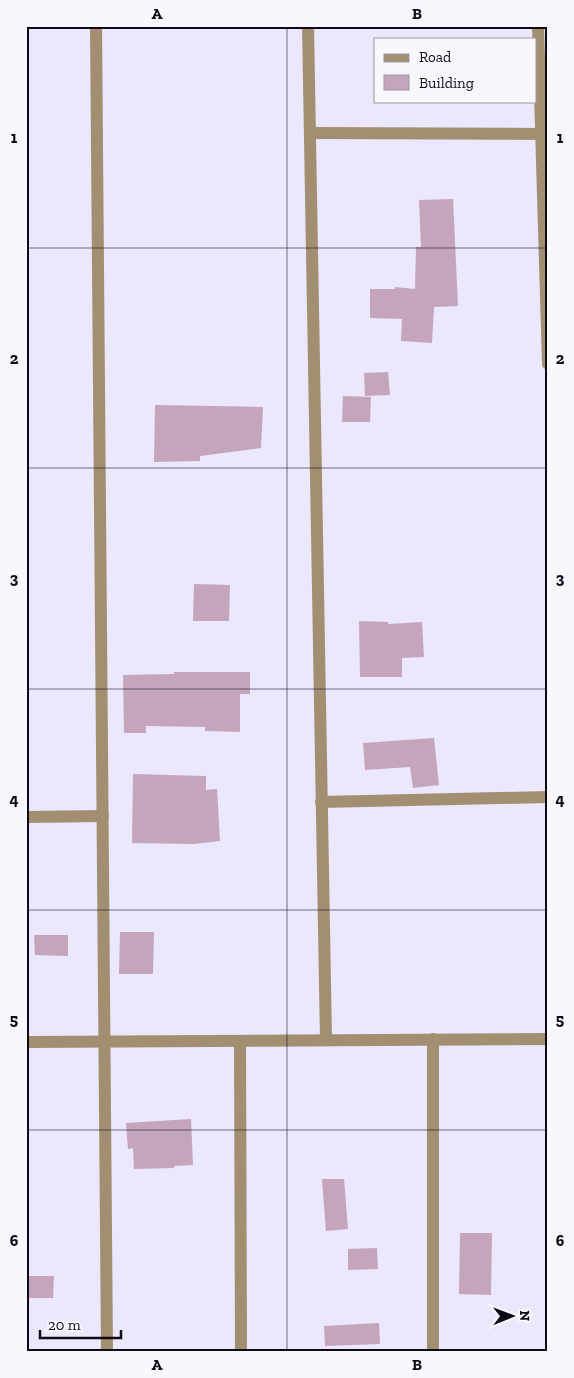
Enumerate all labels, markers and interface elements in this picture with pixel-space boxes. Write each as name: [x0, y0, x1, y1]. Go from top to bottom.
text: A: [152, 4, 163, 23]
text: B: [412, 4, 422, 23]
legend: [374, 38, 536, 102]
text: Road: [419, 48, 452, 66]
text: Building: [419, 74, 474, 92]
text: 1: [11, 128, 18, 147]
text: 1: [557, 128, 564, 147]
text: 2: [10, 349, 19, 368]
text: 2: [556, 349, 565, 368]
text: 3: [10, 569, 19, 588]
text: 3: [556, 569, 565, 588]
text: 4: [9, 790, 19, 809]
text: 4: [555, 790, 565, 809]
text: 5: [10, 1010, 18, 1029]
text: 5: [556, 1010, 564, 1029]
text: 6: [10, 1231, 19, 1250]
text: 6: [556, 1231, 565, 1250]
north arrow: [486, 1290, 536, 1340]
scale bar: [40, 1308, 121, 1340]
text: N: [516, 1310, 533, 1322]
text: 20 m: [48, 1316, 81, 1334]
text: A: [152, 1355, 163, 1374]
text: B: [412, 1355, 422, 1374]

